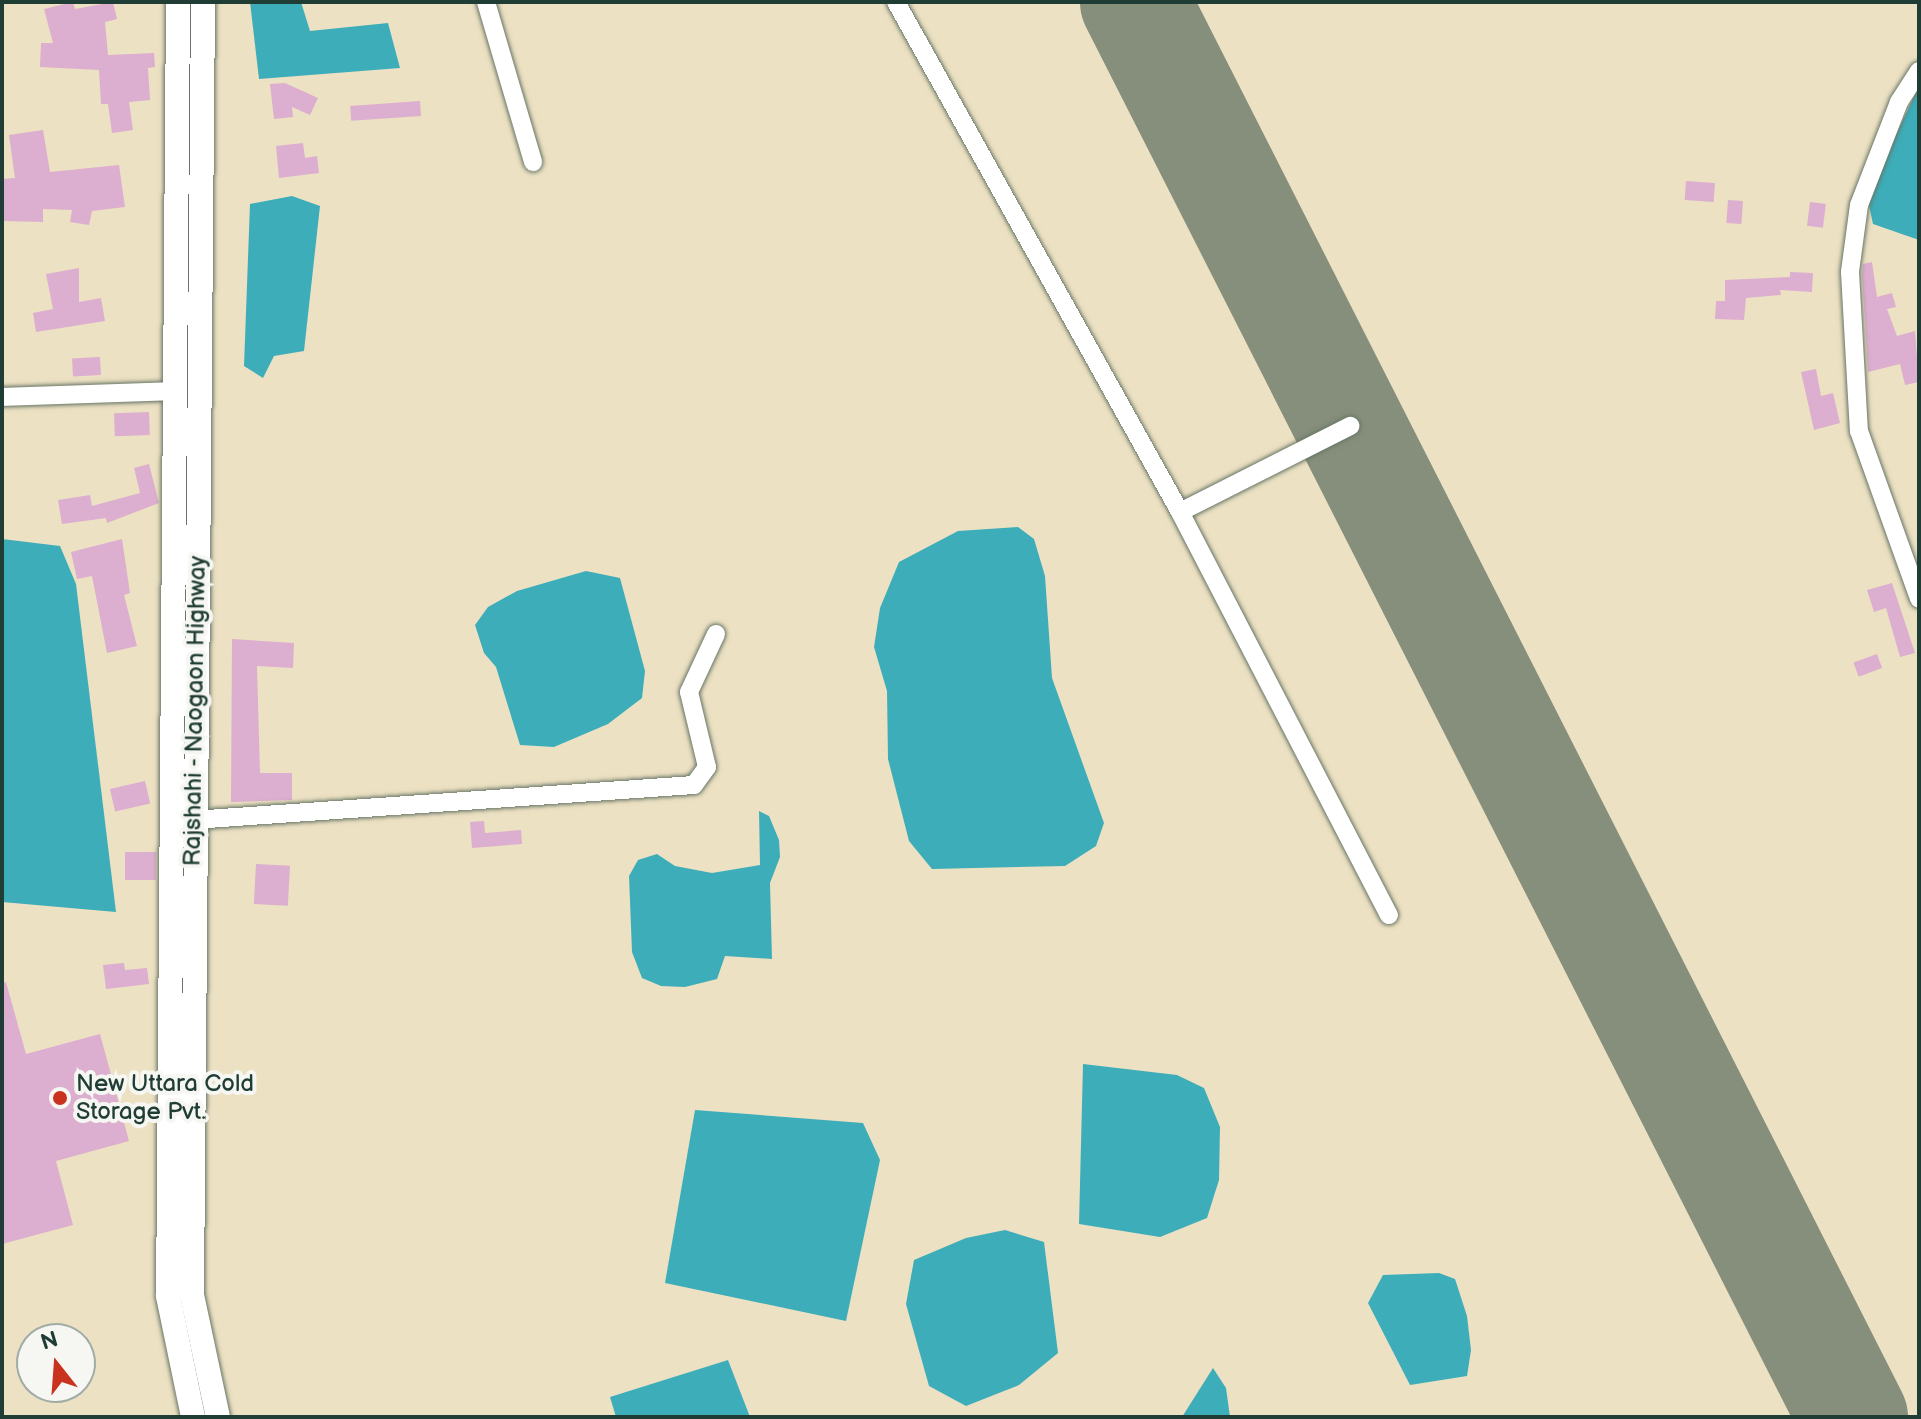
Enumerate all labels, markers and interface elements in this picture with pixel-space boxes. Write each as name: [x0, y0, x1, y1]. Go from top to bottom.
street label: Rajshahi - Naogaon Highway: [178, 554, 212, 868]
place label: New Uttara Cold Storage Pvt.: [76, 1070, 254, 1126]
marker: New Uttara Cold Storage Pvt.: [51, 1089, 69, 1107]
north arrow: [16, 1323, 96, 1403]
text: N: [38, 1326, 61, 1357]

